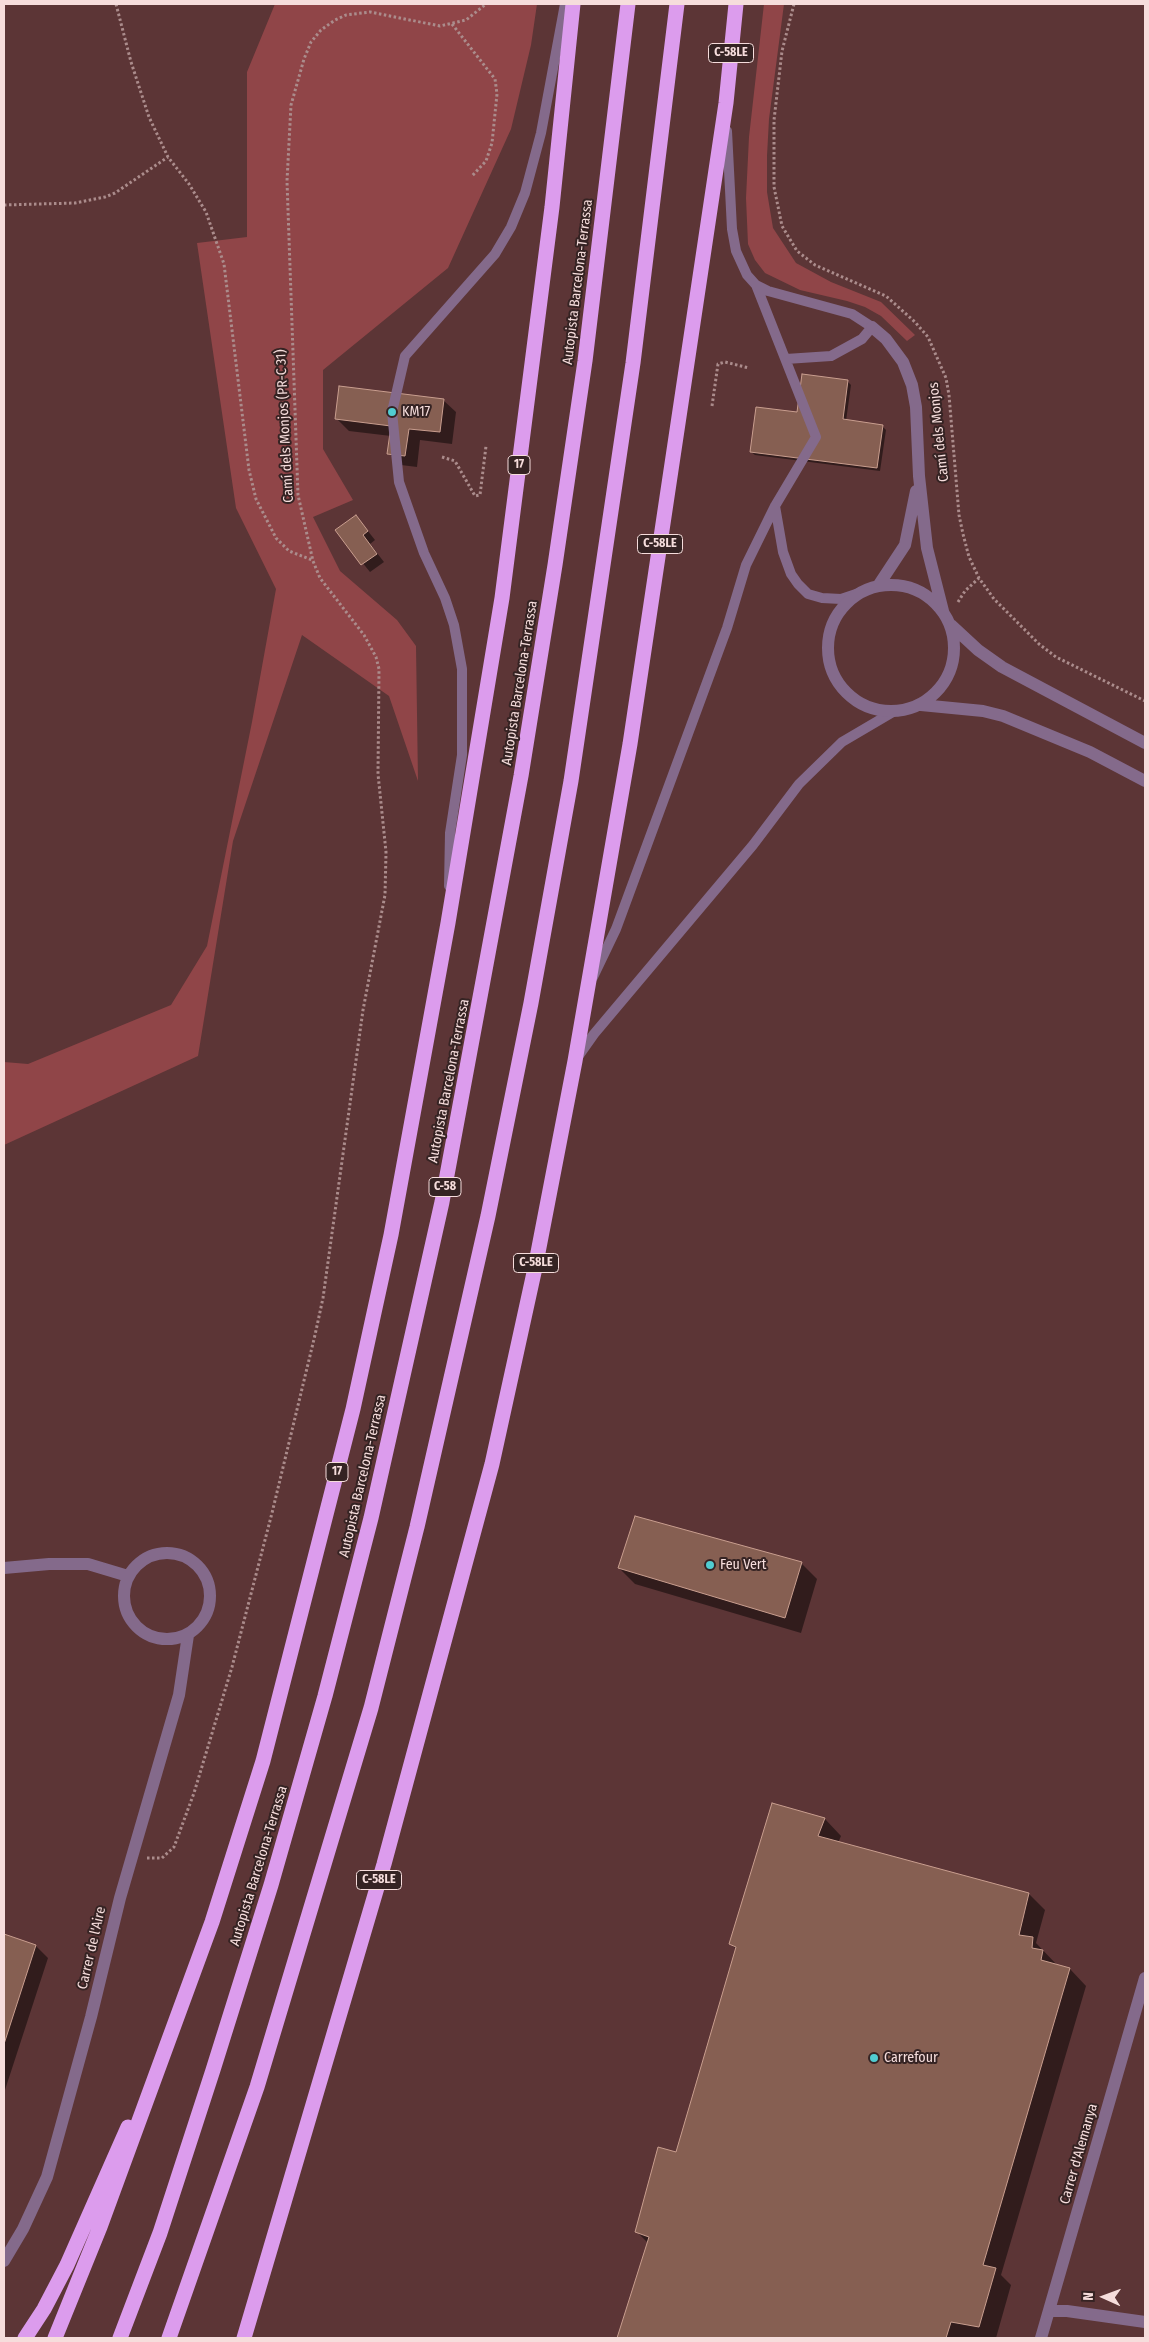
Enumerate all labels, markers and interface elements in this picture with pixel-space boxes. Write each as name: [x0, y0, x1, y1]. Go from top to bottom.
road number: C-58LE: [708, 44, 754, 62]
street label: Autopista Barcelona-Terrassa: [560, 198, 596, 366]
street label: Camí dels Monjos (PR-C 31): [273, 349, 297, 503]
street label: Camí dels Monjos: [925, 381, 953, 483]
place label: KM17: [402, 404, 430, 420]
marker: KM17: [386, 406, 398, 418]
road number: 17: [508, 456, 530, 474]
road number: C-58LE: [638, 534, 682, 554]
street label: Autopista Barcelona-Terrassa: [499, 599, 541, 767]
street label: Autopista Barcelona-Terrassa: [425, 998, 473, 1164]
road number: C-58: [429, 1178, 461, 1196]
road number: C-58LE: [514, 1254, 558, 1272]
street label: Autopista Barcelona-Terrassa: [336, 1393, 390, 1559]
road number: 17: [326, 1462, 348, 1481]
place label: Feu Vert: [720, 1557, 766, 1573]
marker: Feu Vert: [704, 1559, 716, 1571]
street label: Autopista Barcelona-Terrassa: [227, 1784, 291, 1948]
road number: C-58LE: [356, 1870, 402, 1890]
street label: Carrer de l'Aire: [74, 1905, 110, 1991]
place label: Carrefour: [884, 2050, 938, 2066]
marker: Carrefour: [868, 2052, 880, 2064]
street label: Carrer d'Alemanya: [1057, 2102, 1101, 2206]
north arrow: [1079, 2272, 1129, 2322]
text: N: [1080, 2292, 1097, 2301]

